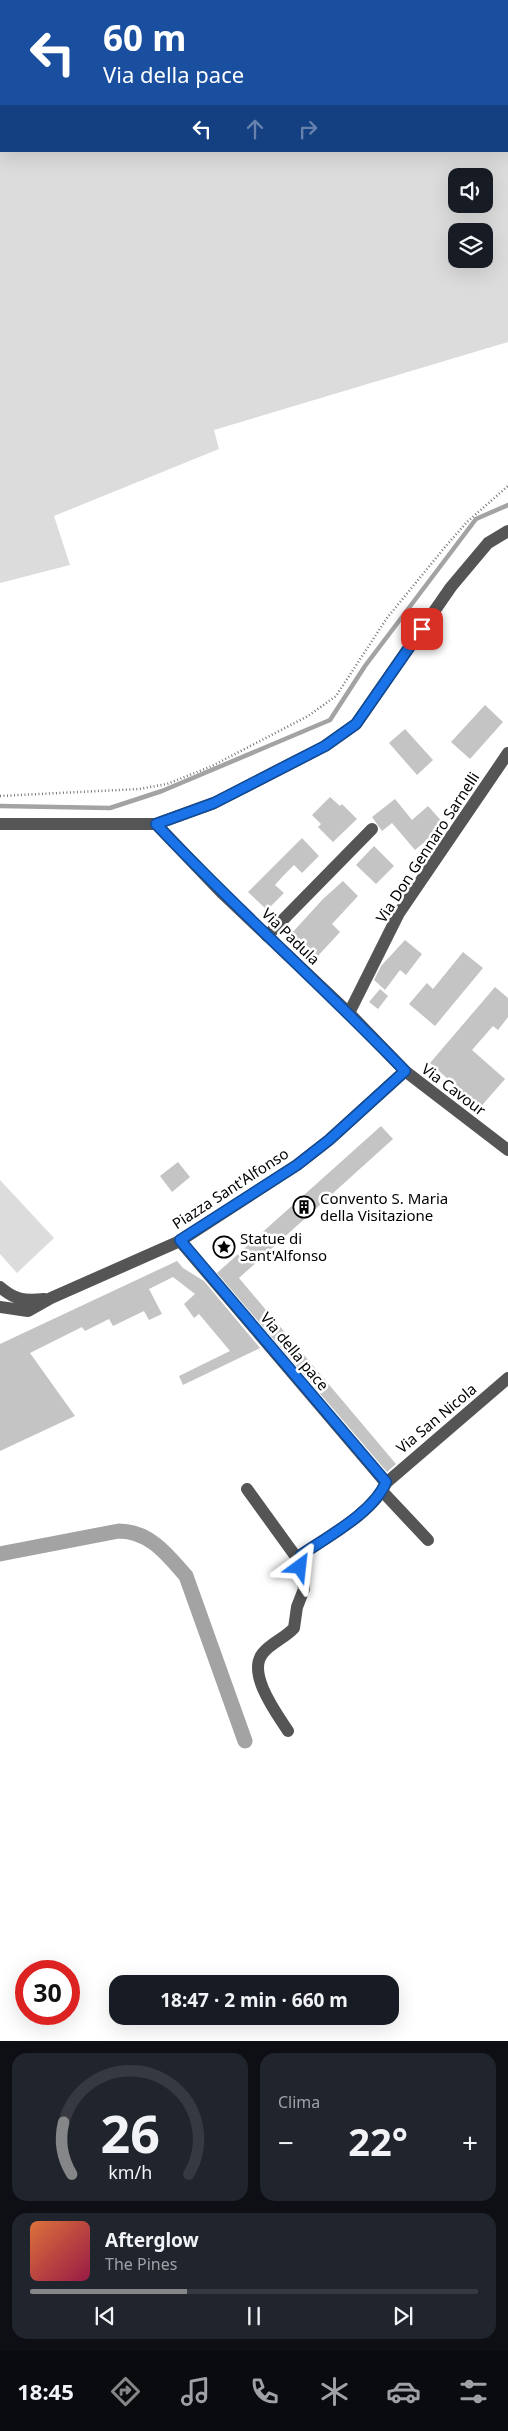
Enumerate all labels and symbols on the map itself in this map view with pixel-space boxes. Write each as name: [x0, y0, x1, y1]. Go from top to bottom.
pin: [401, 608, 443, 650]
street label: Via Don Gennaro Sarnelli: [371, 768, 483, 926]
street label: Via Padula: [258, 903, 324, 969]
street label: Via Cavour: [418, 1058, 490, 1120]
street label: Piazza Sant'Alfonso: [168, 1143, 292, 1233]
place label: Convento S. Maria della Visitazione: [320, 1188, 448, 1225]
building icon: Convento S. Maria della Visitazione: [292, 1195, 316, 1219]
place label: Statue di Sant'Alfonso: [240, 1228, 327, 1265]
place icon: Statue di Sant'Alfonso: [212, 1235, 236, 1259]
street label: Via della pace: [256, 1308, 334, 1394]
street label: Via San Nicola: [392, 1379, 480, 1457]
position arrow: [273, 1540, 325, 1592]
speed limit sign: 30: [15, 1960, 80, 2025]

